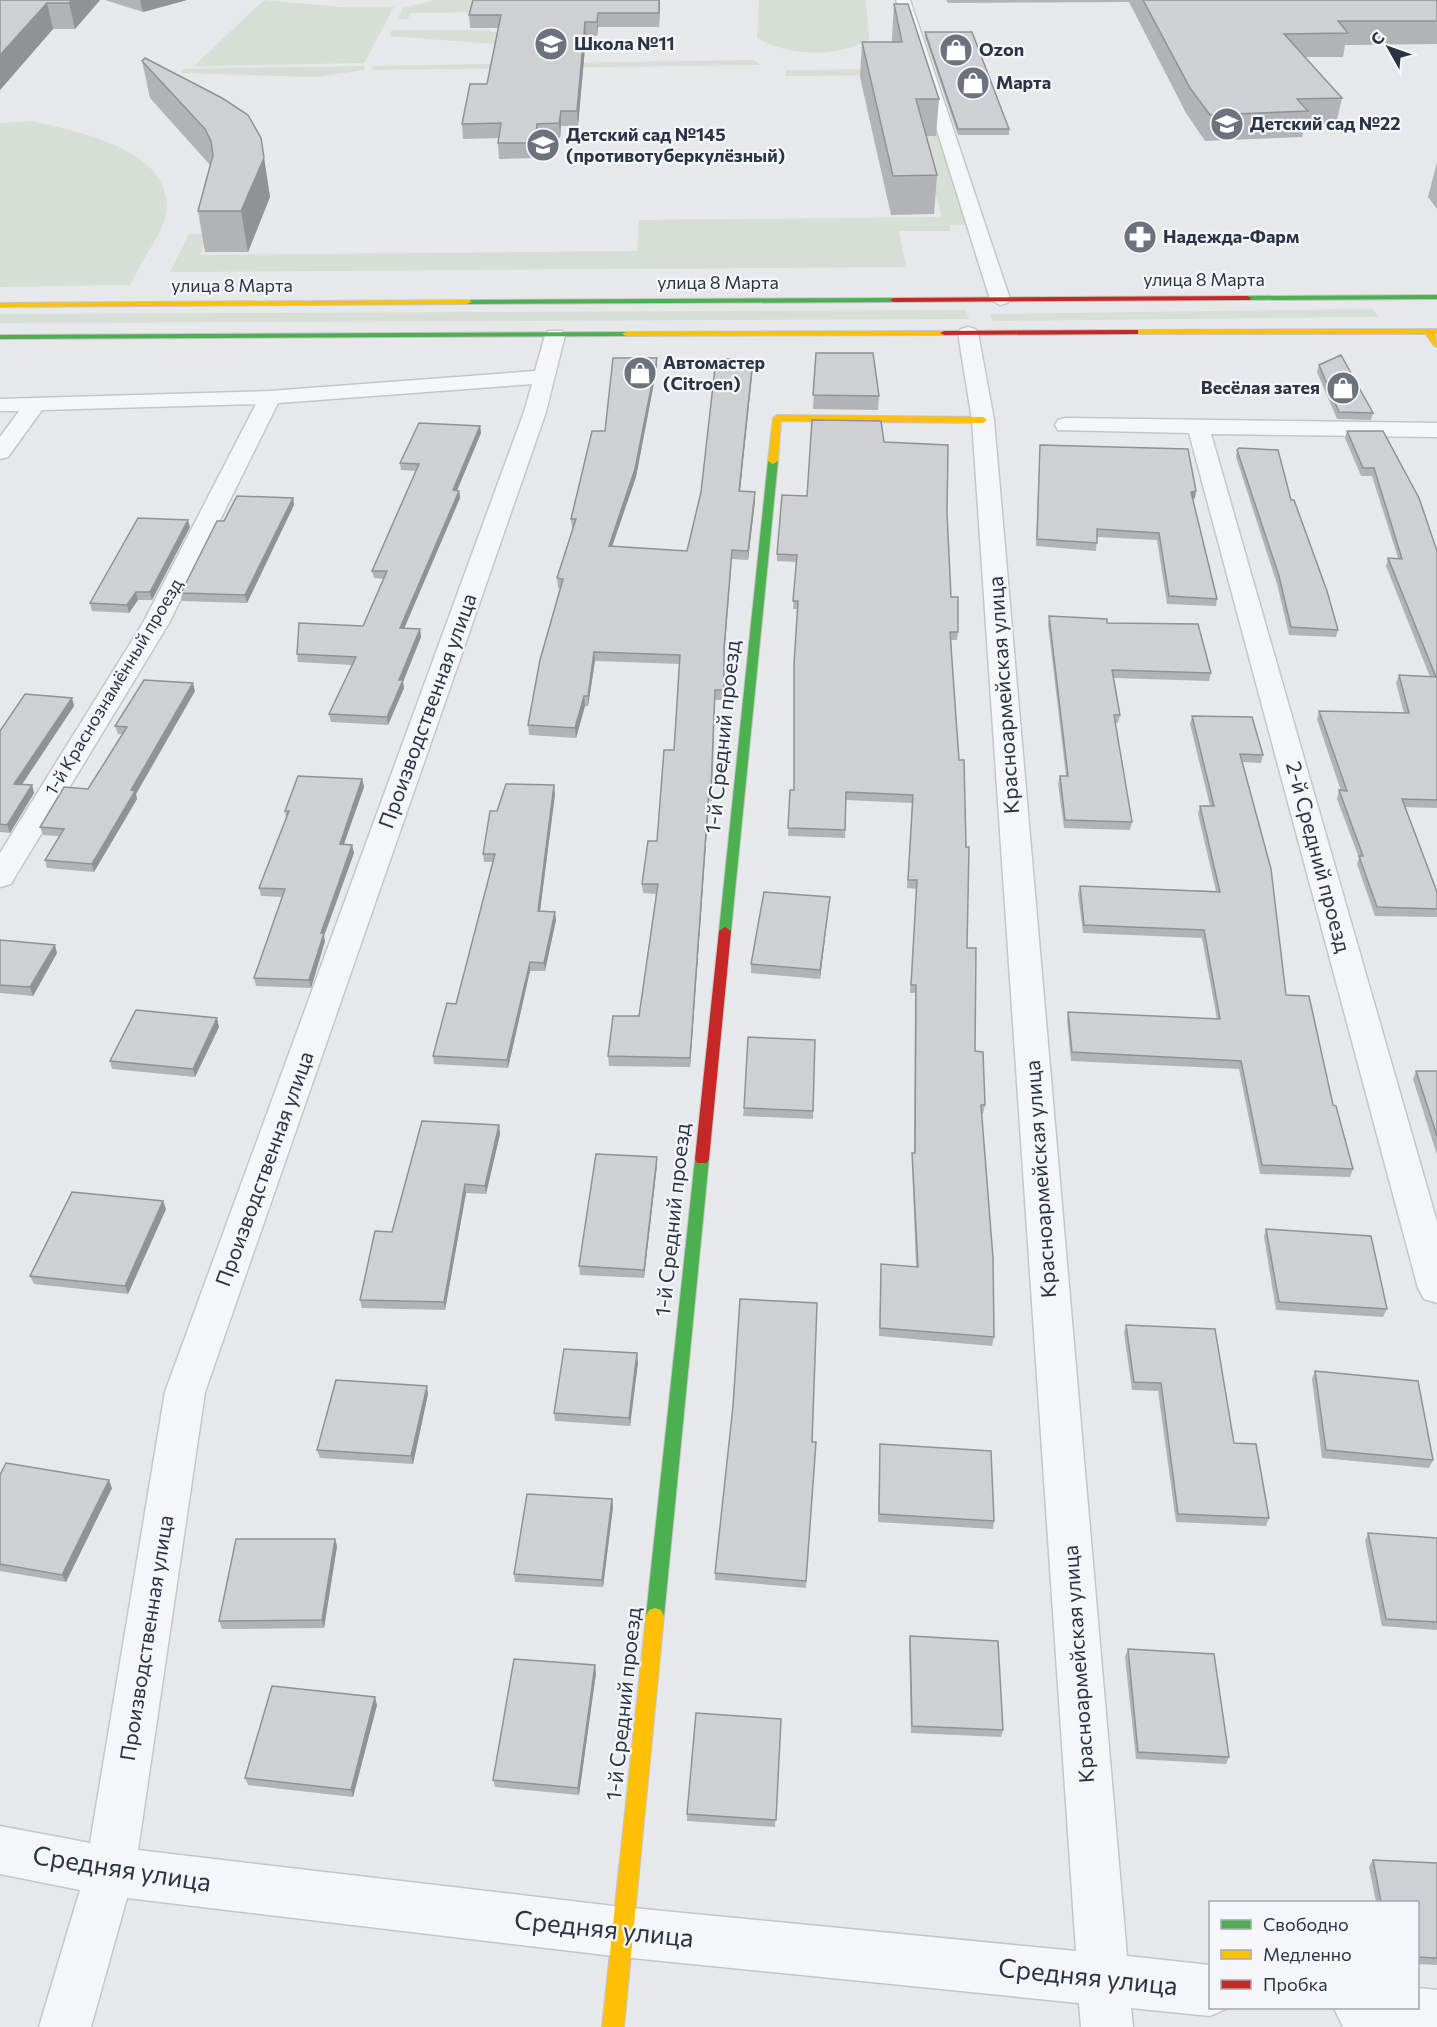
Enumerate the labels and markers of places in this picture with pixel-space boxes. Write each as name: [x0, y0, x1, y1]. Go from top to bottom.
school or university icon: Школа №11: [533, 26, 569, 62]
place label: Школа №11: [574, 32, 675, 54]
shop icon: Ozon: [938, 32, 974, 68]
place label: Ozon: [979, 38, 1024, 60]
shop icon: Марта: [955, 65, 991, 101]
place label: Марта: [996, 71, 1051, 93]
school or university icon: Детский сад №22: [1209, 106, 1245, 142]
place label: Детский сад №22: [1250, 112, 1400, 134]
place label: Детский сад №145 (противотуберкулёзный): [566, 123, 785, 166]
school or university icon: Детский сад №145 (противотуберкулёзный): [525, 127, 561, 163]
pharmacy icon: Надежда-Фарм: [1122, 219, 1158, 255]
place label: Надежда-Фарм: [1163, 225, 1299, 247]
place label: Автомастер (Citroen): [663, 351, 765, 394]
shop icon: Автомастер (Citroen): [622, 355, 658, 391]
shop icon: Весёлая затея: [1325, 370, 1361, 406]
place label: Весёлая затея: [1201, 376, 1320, 398]

